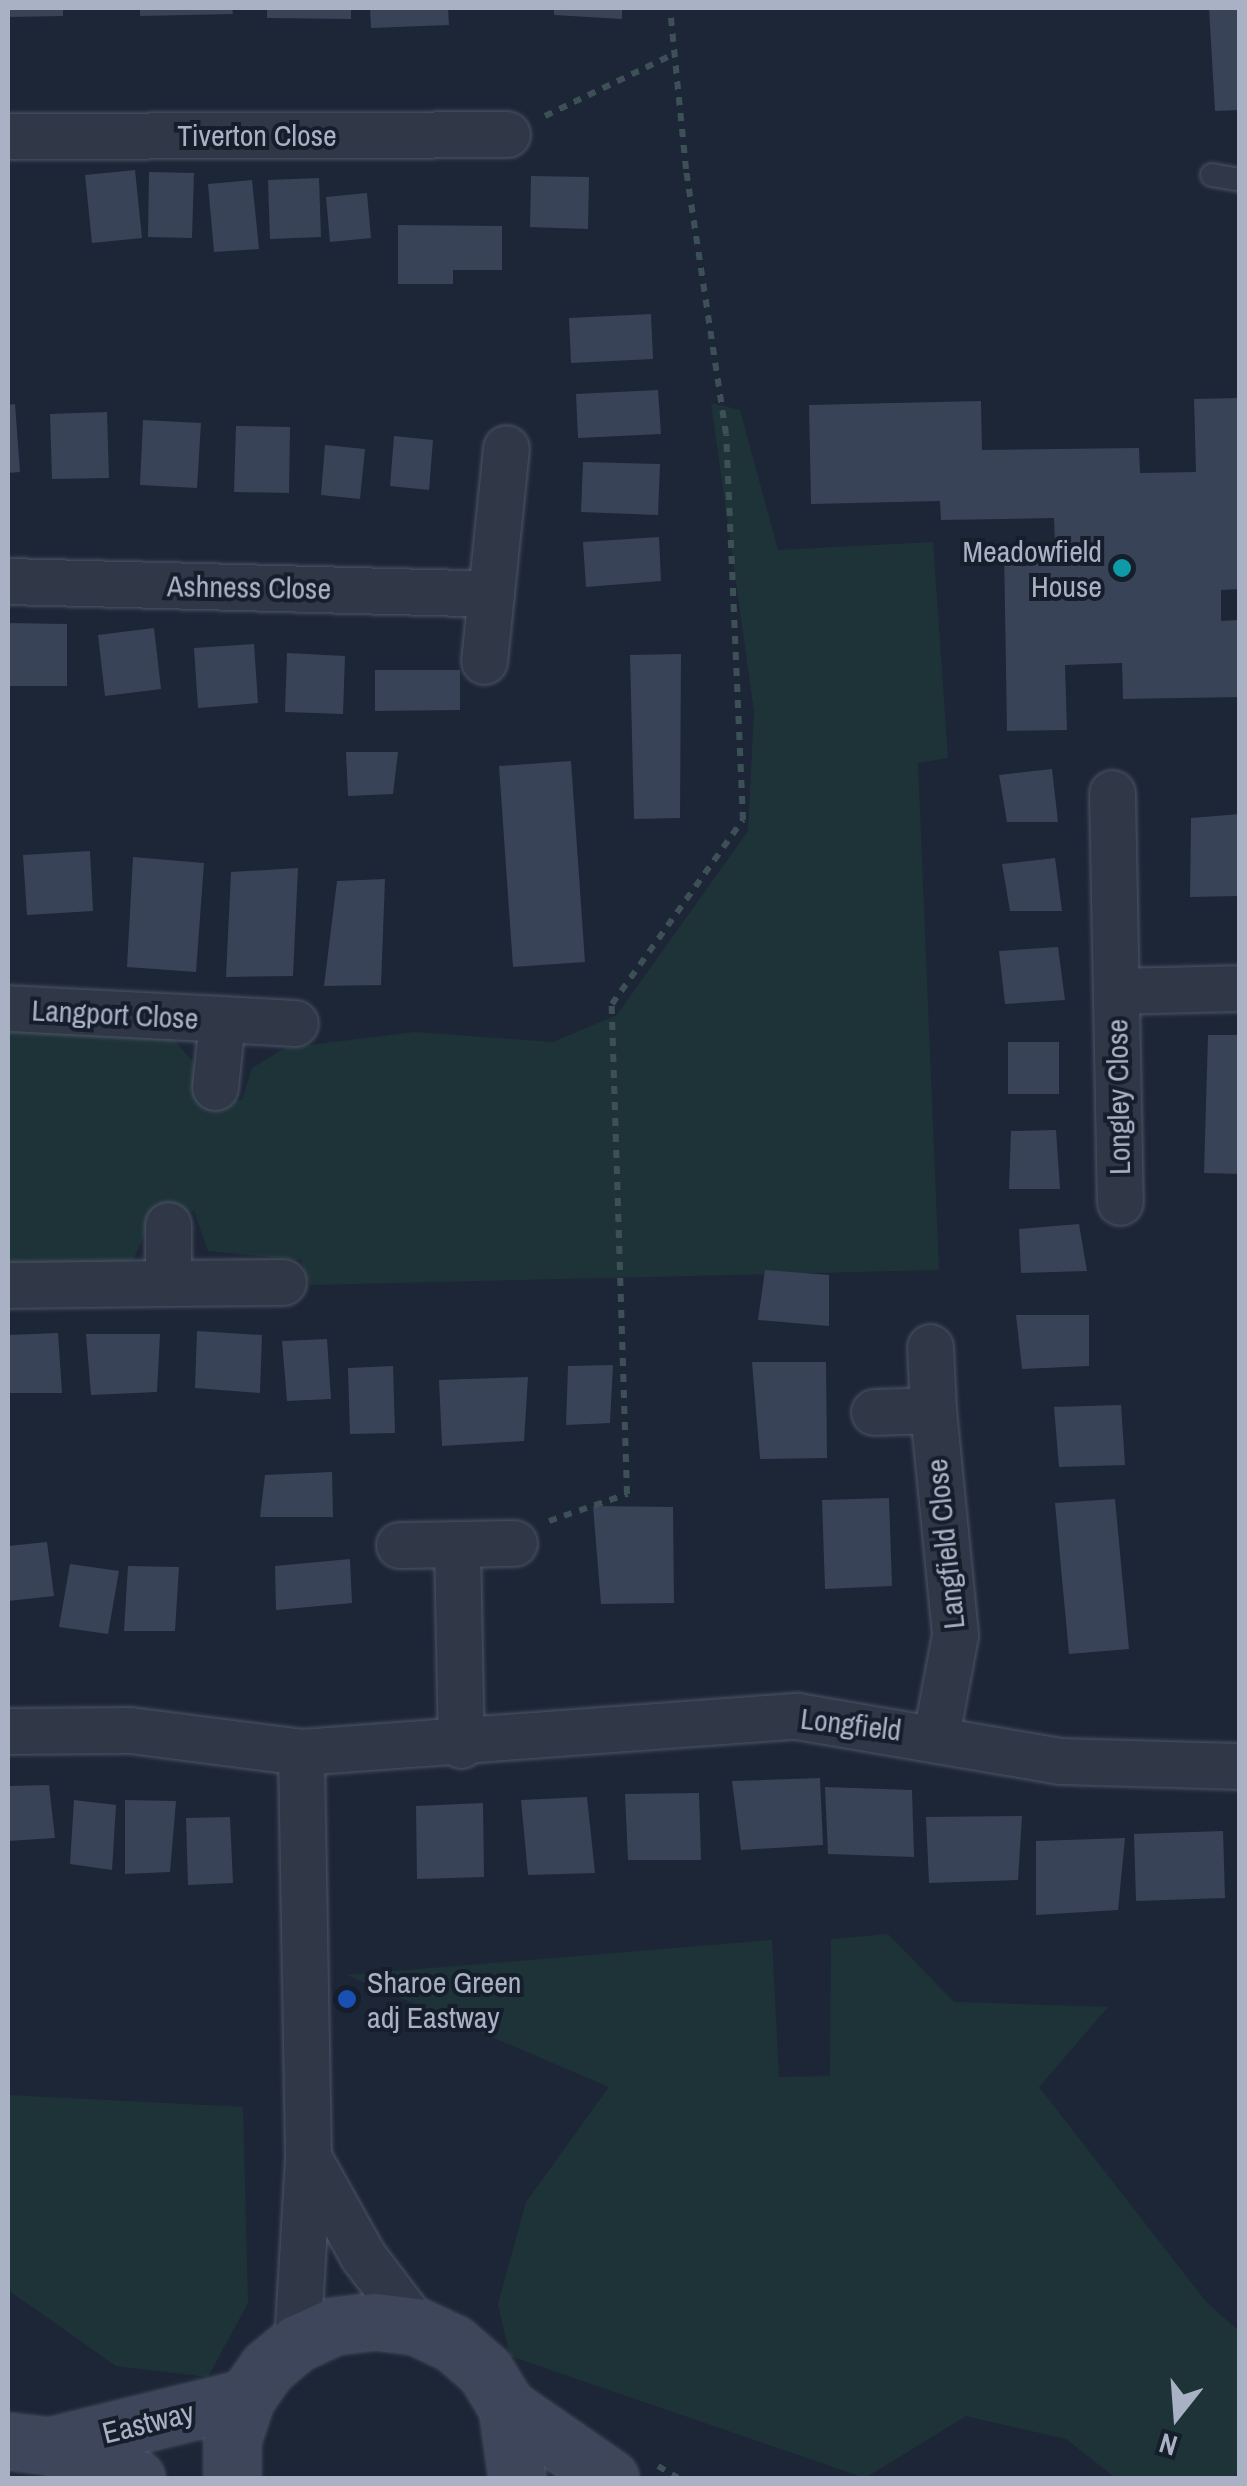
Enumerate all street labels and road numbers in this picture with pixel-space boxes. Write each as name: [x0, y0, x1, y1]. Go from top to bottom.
street label: Tiverton Close: [177, 117, 337, 153]
street label: Ashness Close: [167, 568, 331, 606]
street label: Langport Close: [31, 992, 199, 1036]
street label: Longley Close: [1099, 1019, 1137, 1175]
street label: Langfield Close: [918, 1457, 972, 1631]
street label: Longfield: [799, 1700, 903, 1748]
street label: Eastway: [99, 2393, 197, 2451]

